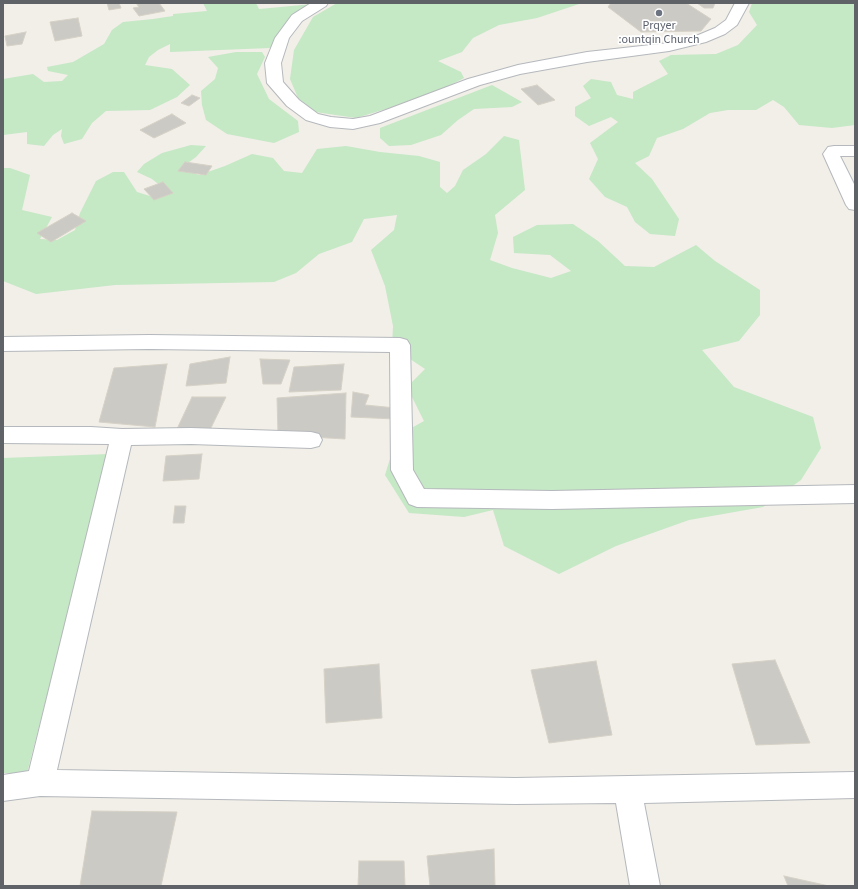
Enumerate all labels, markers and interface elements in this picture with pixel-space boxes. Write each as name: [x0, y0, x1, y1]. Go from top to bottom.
marker: Prqyer :ountqin Church: [654, 8, 664, 18]
place label: Prqyer :ountqin Church: [618, 19, 700, 47]

